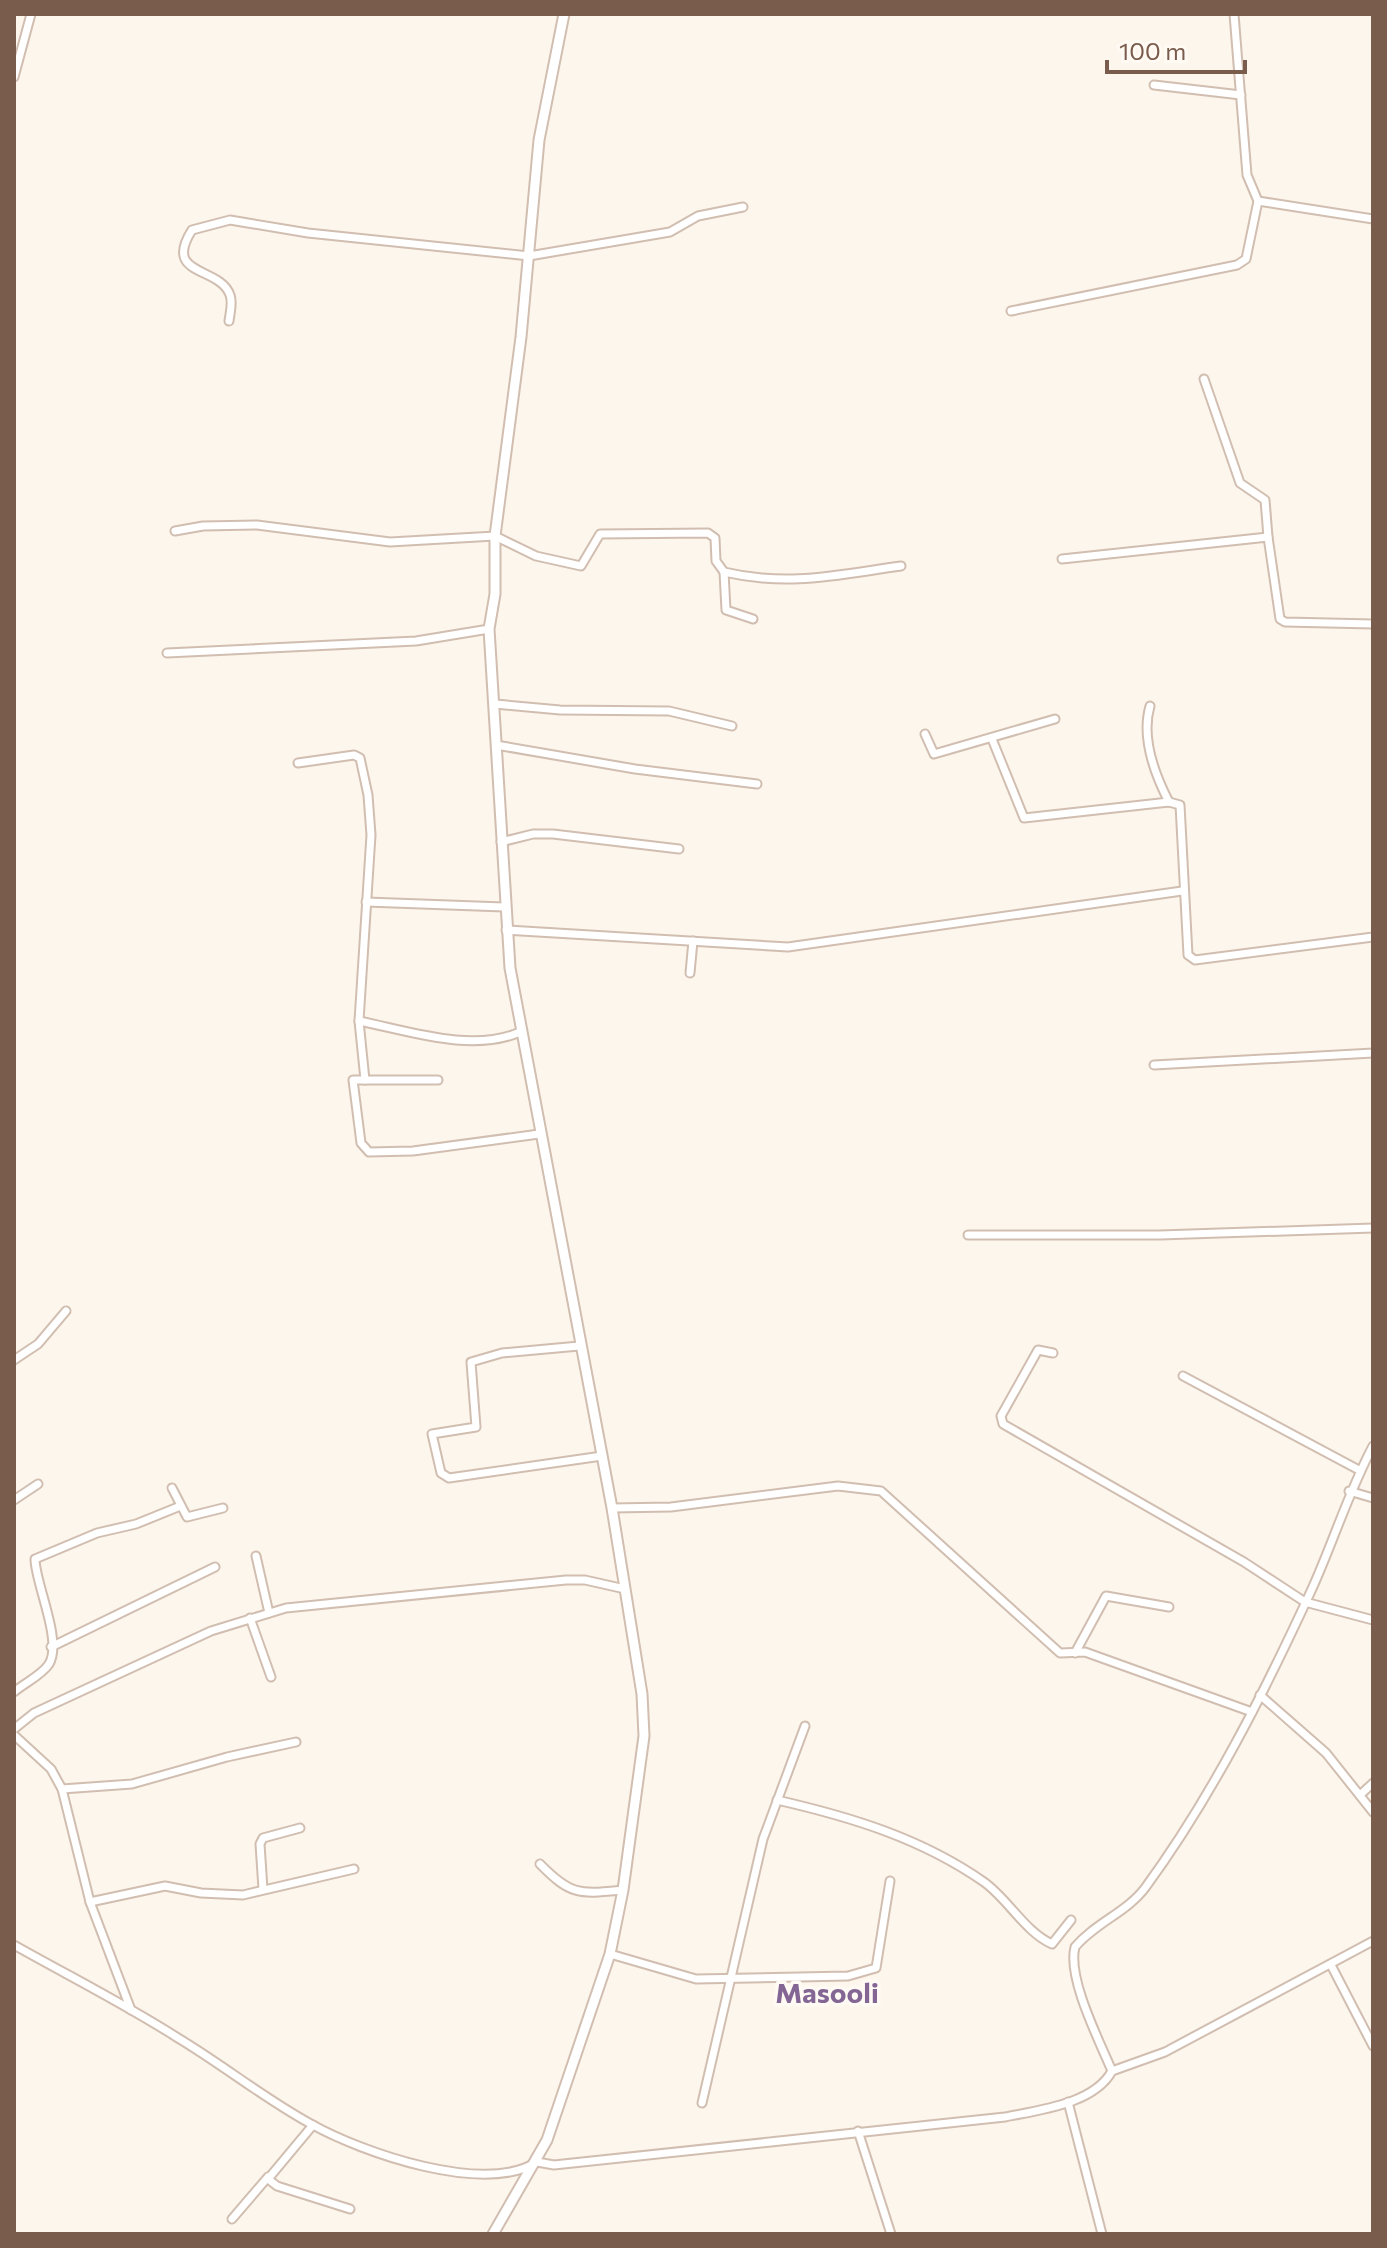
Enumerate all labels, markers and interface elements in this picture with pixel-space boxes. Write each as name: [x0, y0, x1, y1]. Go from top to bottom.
scale bar: [1107, 24, 1245, 74]
text: 100 m: [1119, 36, 1186, 65]
district label: Masooli: [775, 1975, 879, 2009]

